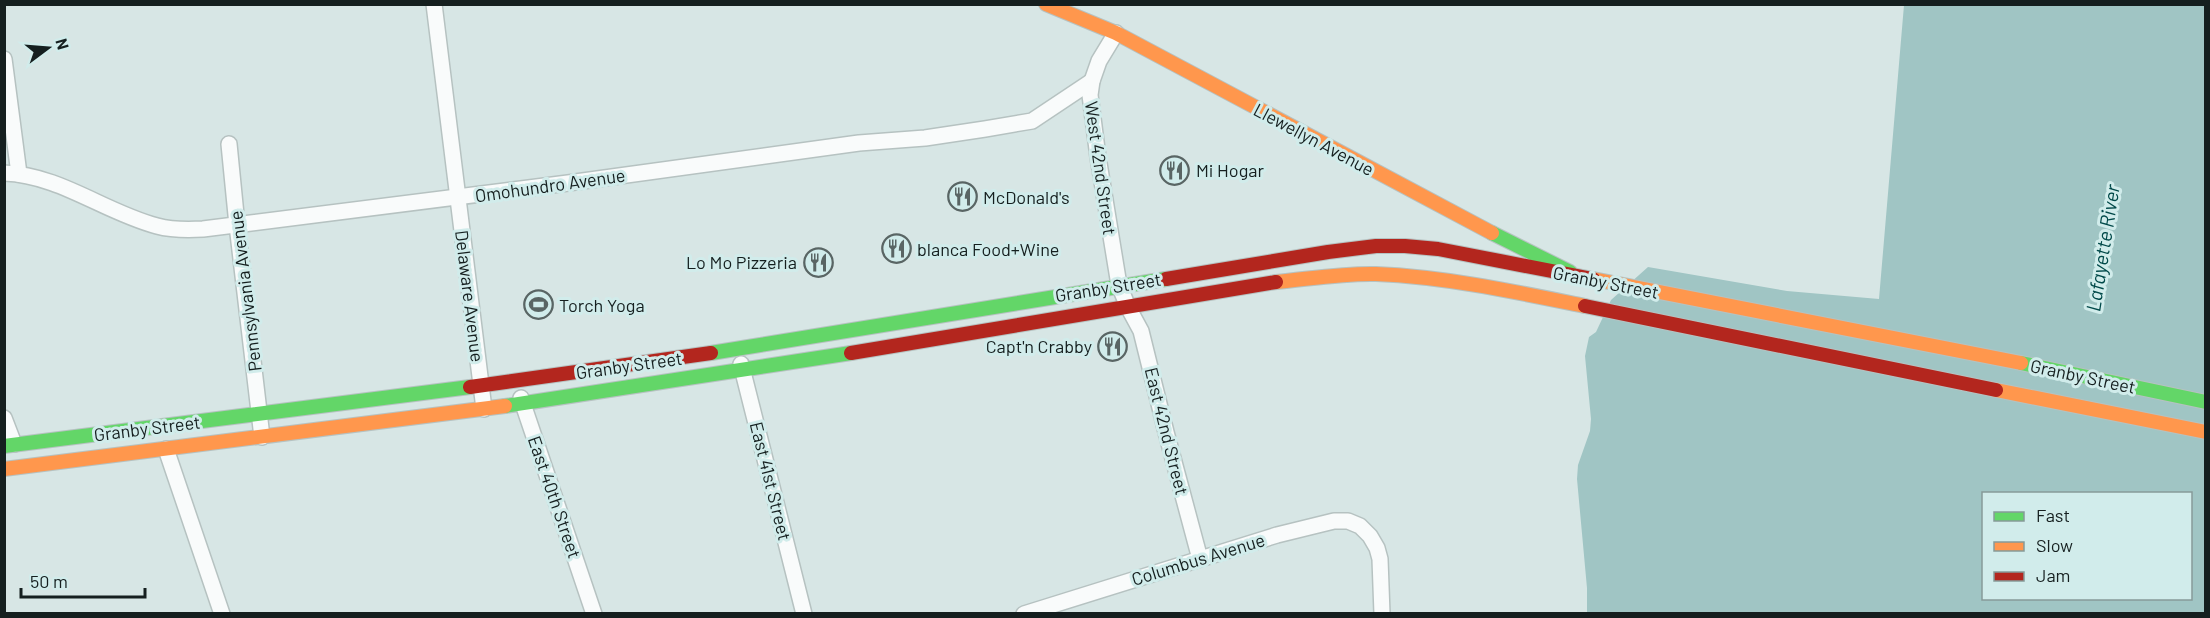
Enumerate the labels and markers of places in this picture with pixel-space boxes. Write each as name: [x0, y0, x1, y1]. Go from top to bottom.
restaurant icon: Mi Hogar: [1159, 154, 1191, 186]
place label: Mi Hogar: [1196, 159, 1264, 181]
restaurant icon: McDonald's: [946, 181, 978, 213]
place label: McDonald's: [983, 186, 1070, 208]
restaurant icon: blanca Food+Wine: [880, 233, 912, 265]
place label: blanca Food+Wine: [917, 238, 1059, 260]
restaurant icon: Lo Mo Pizzeria: [802, 246, 834, 278]
place label: Lo Mo Pizzeria: [686, 251, 797, 273]
sports icon: Torch Yoga: [522, 289, 554, 321]
place label: Torch Yoga: [559, 294, 645, 316]
restaurant icon: Capt'n Crabby: [1097, 330, 1129, 362]
place label: Capt'n Crabby: [986, 335, 1092, 357]

